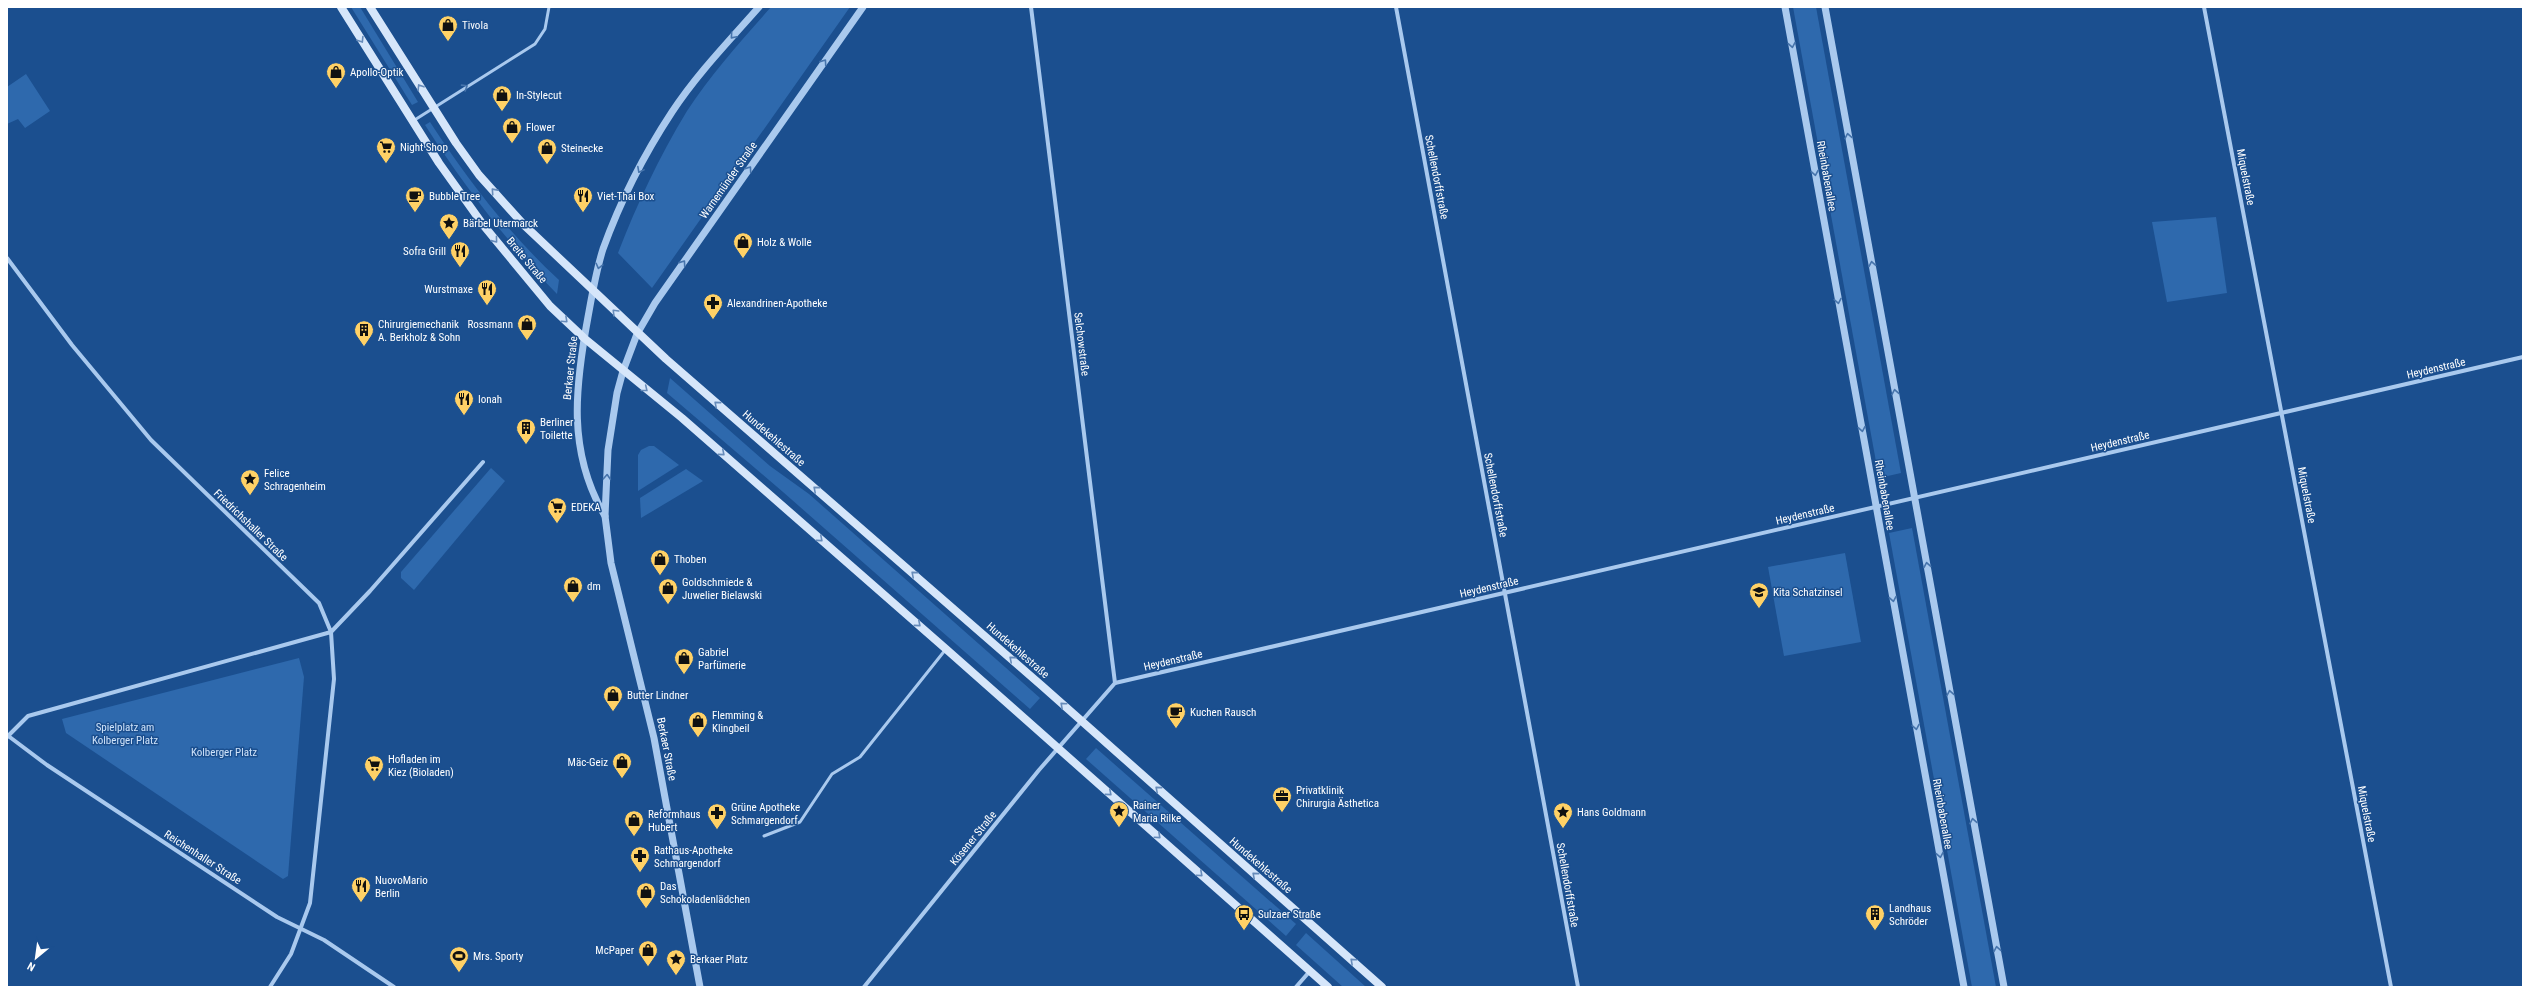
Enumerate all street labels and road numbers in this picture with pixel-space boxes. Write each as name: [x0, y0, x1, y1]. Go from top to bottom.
street label: Schellendorffstraße: [1422, 134, 1451, 220]
street label: Warnemünder Straße: [697, 139, 760, 221]
street label: Rheinbabenallee: [1814, 140, 1839, 212]
street label: Miquelstraße: [2234, 148, 2257, 206]
street label: Breite Straße: [504, 235, 550, 286]
street label: Selchowstraße: [1071, 311, 1092, 377]
street label: Berkaer Straße: [561, 336, 580, 401]
street label: Heydenstraße: [2405, 355, 2467, 382]
street label: Hundekehlestraße: [740, 408, 808, 469]
street label: Heydenstraße: [2089, 428, 2151, 455]
street label: Schellendorffstraße: [1481, 452, 1510, 538]
street label: Rheinbabenallee: [1872, 459, 1897, 531]
street label: Miquelstraße: [2295, 466, 2318, 524]
street label: Friedrichshaller Straße: [211, 487, 290, 564]
street label: Heydenstraße: [1774, 501, 1836, 528]
street label: Heydenstraße: [1458, 574, 1520, 601]
street label: Hundekehlestraße: [984, 620, 1052, 681]
street label: Heydenstraße: [1142, 647, 1204, 674]
street label: Berkaer Straße: [654, 716, 679, 782]
street label: Rheinbabenallee: [1930, 778, 1955, 850]
street label: Miquelstraße: [2355, 785, 2378, 843]
street label: Kösener Straße: [948, 809, 999, 868]
street label: Reichenhaller Straße: [162, 828, 244, 887]
street label: Hundekehlestraße: [1227, 835, 1295, 896]
street label: Schellendorffstraße: [1554, 842, 1581, 928]

